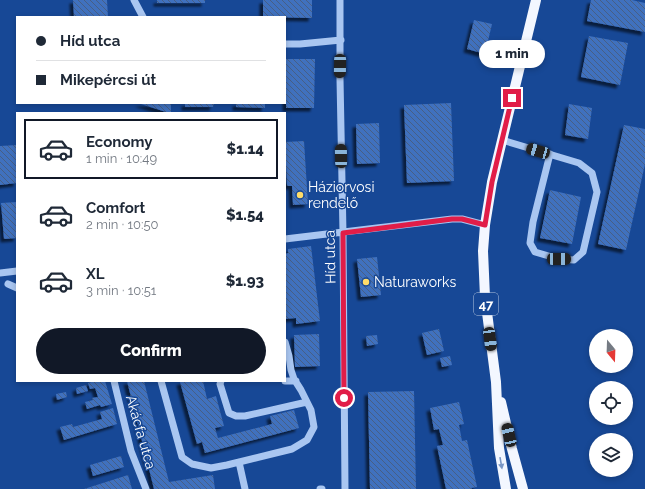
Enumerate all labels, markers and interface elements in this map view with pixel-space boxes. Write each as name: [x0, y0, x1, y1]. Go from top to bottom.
text: Híd utca: [60, 32, 120, 50]
callout: 1 min: [479, 40, 545, 68]
text: 1 min: [495, 46, 529, 61]
car: [334, 54, 346, 78]
text: Mikepércsi út: [60, 71, 156, 89]
route end: [503, 89, 521, 107]
icon: car: [38, 131, 74, 167]
text: Economy: [86, 133, 153, 151]
text: $1.14: [227, 140, 264, 158]
car: [525, 142, 551, 160]
car: [335, 144, 347, 168]
text: 1 min · 10:49: [86, 151, 157, 166]
place label: Háziorvosi rendelő: [308, 179, 374, 211]
marker: Háziorvosi rendelő: [295, 190, 305, 200]
icon: car: [38, 197, 74, 233]
text: Comfort: [86, 199, 145, 217]
text: $1.54: [226, 206, 264, 224]
text: 2 min · 10:50: [86, 217, 159, 232]
street label: Híd utca: [322, 230, 338, 284]
car: [547, 253, 571, 265]
icon: car: [38, 263, 74, 299]
text: XL: [86, 265, 104, 283]
text: $1.93: [226, 272, 264, 290]
place label: Naturaworks: [374, 274, 456, 290]
marker: Naturaworks: [361, 277, 371, 287]
text: 3 min · 10:51: [86, 283, 156, 298]
road number: 47: [474, 293, 498, 315]
car: [482, 326, 498, 352]
button: Confirm: [36, 328, 266, 374]
north arrow: [589, 329, 633, 373]
map controls: [589, 329, 633, 477]
button: locate: [589, 381, 633, 425]
route start: [335, 389, 353, 407]
street label: Akácfa utca: [123, 393, 159, 471]
car: [500, 422, 518, 448]
button: layers: [589, 433, 633, 477]
one-way arrow: [498, 457, 504, 469]

